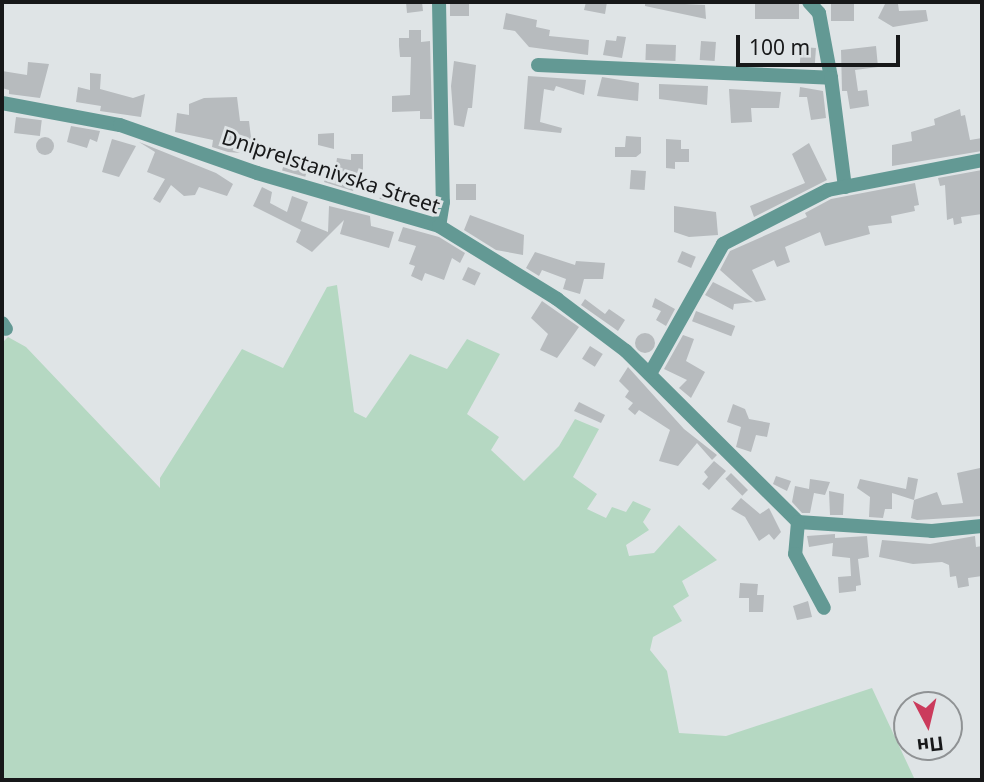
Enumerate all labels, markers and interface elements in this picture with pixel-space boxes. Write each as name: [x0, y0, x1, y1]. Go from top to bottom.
scale bar: [739, 21, 904, 65]
text: 100 m: [749, 33, 810, 61]
street label: Dniprelstanivska Street: [219, 124, 443, 218]
north arrow: [893, 691, 963, 761]
text: Пн: [915, 730, 945, 759]

